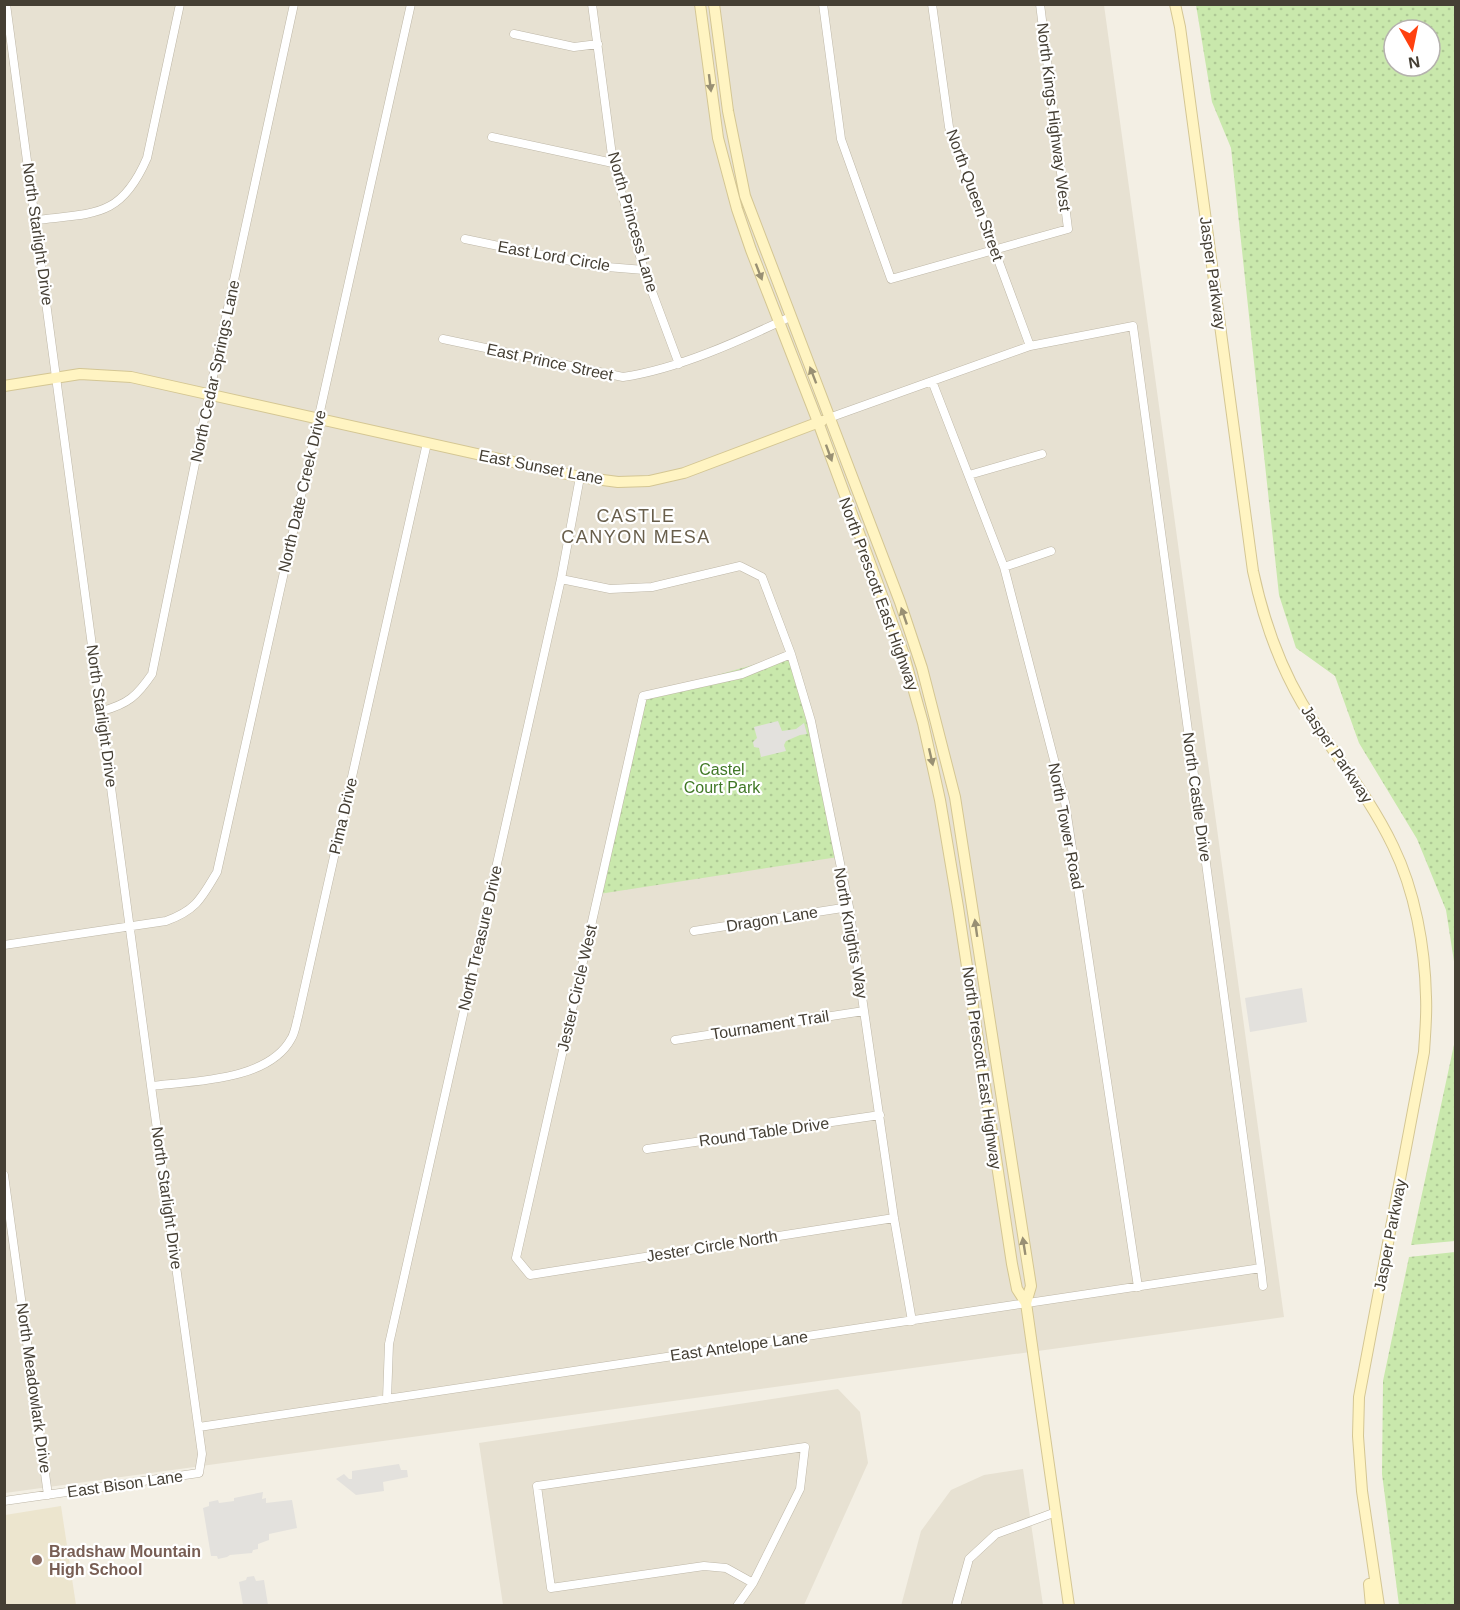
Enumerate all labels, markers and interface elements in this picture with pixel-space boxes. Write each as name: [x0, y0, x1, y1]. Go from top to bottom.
north arrow: [1382, 18, 1442, 78]
street label: North Kings Highway West: [1034, 22, 1074, 213]
text: N: [1407, 53, 1421, 72]
one-way arrow: [705, 74, 715, 93]
street label: North Queen Street: [943, 127, 1007, 264]
street label: North Princess Lane: [605, 150, 661, 294]
street label: North Starlight Drive: [20, 161, 56, 307]
street label: Jasper Parkway: [1197, 215, 1229, 331]
street label: East Lord Circle: [496, 238, 612, 274]
one-way arrow: [754, 263, 764, 281]
street label: North Cedar Springs Lane: [187, 278, 243, 464]
street label: East Prince Street: [485, 340, 615, 384]
one-way arrow: [808, 365, 818, 383]
street label: North Date Creek Drive: [275, 408, 329, 574]
one-way arrow: [824, 445, 834, 463]
street label: East Sunset Lane: [477, 447, 605, 487]
street label: North Prescott East Highway: [836, 495, 922, 693]
district label: CASTLE CANYON MESA: [561, 506, 711, 547]
one-way arrow: [899, 607, 909, 625]
street label: North Starlight Drive: [84, 643, 120, 789]
street label: Jasper Parkway: [1298, 702, 1376, 806]
street label: North Castle Drive: [1179, 731, 1215, 863]
one-way arrow: [927, 748, 936, 767]
park label: Castel Court Park: [684, 761, 761, 796]
street label: North Tower Road: [1045, 761, 1087, 891]
street label: Pima Drive: [326, 776, 360, 856]
street label: North Treasure Drive: [455, 864, 505, 1012]
street label: North Knights Way: [831, 866, 871, 1000]
street label: Dragon Lane: [725, 903, 819, 935]
one-way arrow: [972, 919, 981, 938]
street label: Jester Circle West: [554, 922, 600, 1053]
street label: North Prescott East Highway: [959, 966, 1005, 1170]
street label: Tournament Trail: [710, 1007, 830, 1043]
street label: Round Table Drive: [698, 1114, 830, 1150]
street label: North Starlight Drive: [149, 1125, 185, 1271]
street label: Jasper Parkway: [1371, 1178, 1409, 1292]
street label: Jester Circle North: [645, 1227, 779, 1265]
one-way arrow: [1019, 1236, 1028, 1255]
street label: North Meadowlark Drive: [14, 1302, 54, 1474]
street label: East Antelope Lane: [669, 1328, 809, 1364]
street label: East Bison Lane: [66, 1467, 184, 1501]
place label: Bradshaw Mountain High School: [49, 1543, 201, 1578]
marker: Bradshaw Mountain High School: [30, 1553, 44, 1567]

